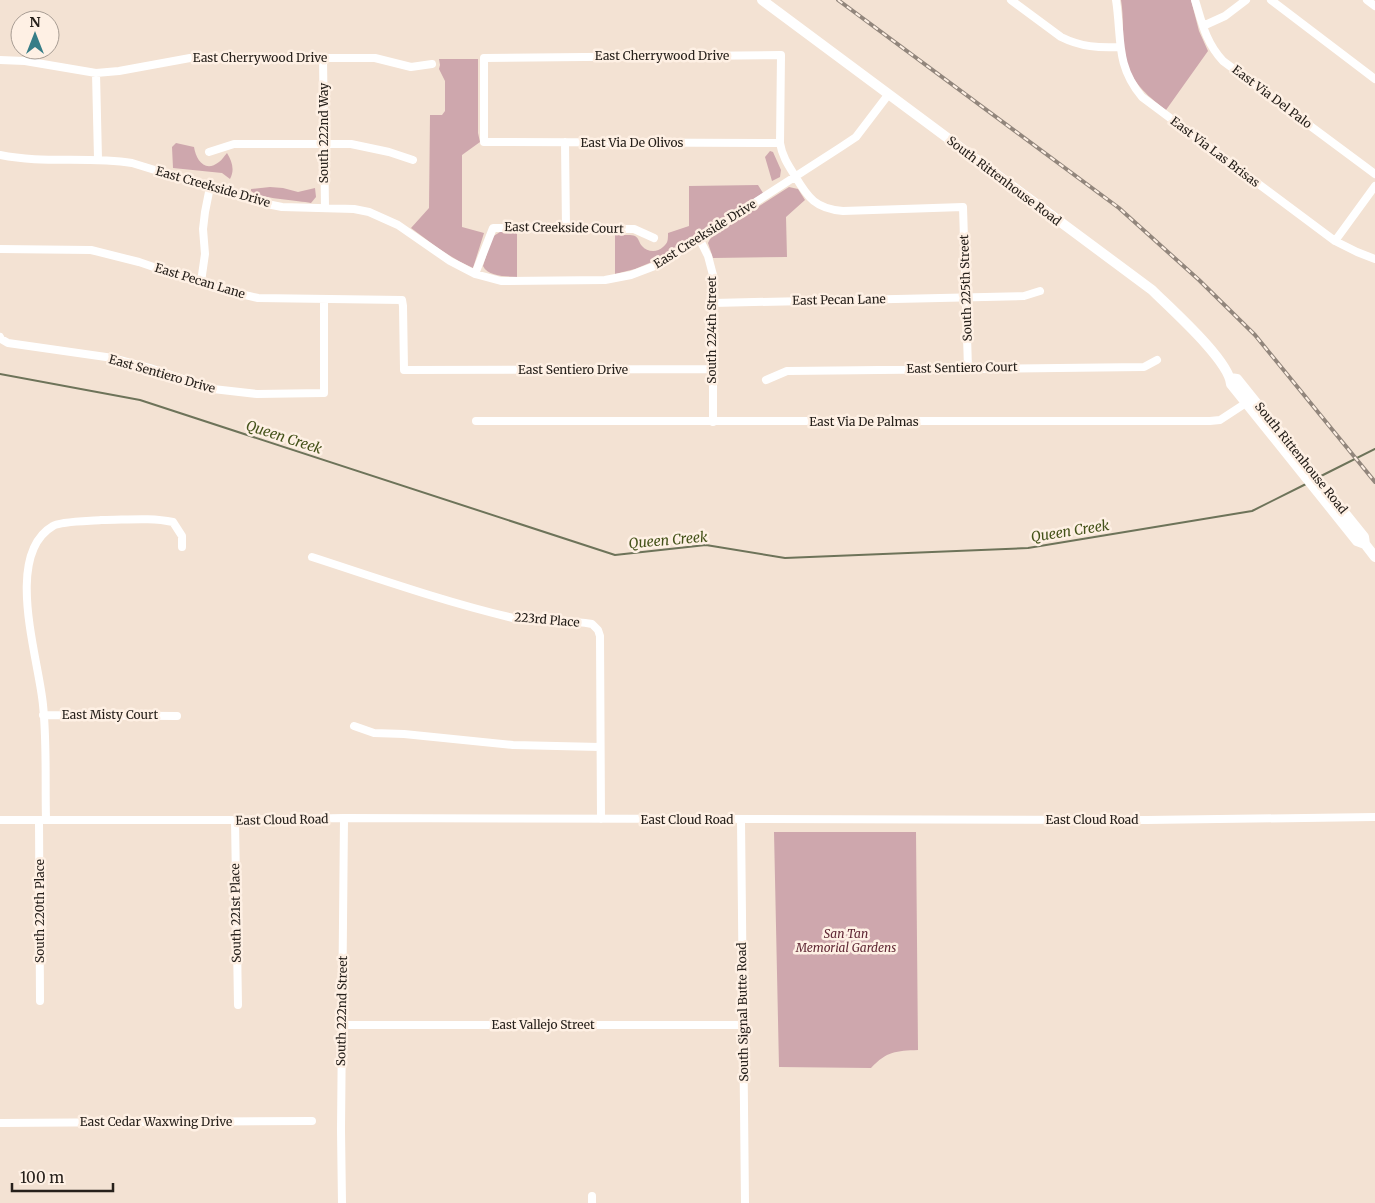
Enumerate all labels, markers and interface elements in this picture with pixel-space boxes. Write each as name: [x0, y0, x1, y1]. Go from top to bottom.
north arrow: [10, 10, 60, 60]
text: N: [29, 13, 41, 31]
street label: East Cherrywood Drive: [595, 48, 729, 63]
street label: East Cherrywood Drive: [193, 50, 327, 65]
street label: East Via Del Palo: [1230, 62, 1315, 131]
street label: South 222nd Way: [316, 83, 331, 183]
street label: East Via Las Brisas: [1168, 113, 1263, 190]
street label: South Rittenhouse Road: [944, 133, 1064, 228]
street label: East Via De Olivos: [581, 135, 684, 150]
street label: East Creekside Drive: [154, 163, 272, 210]
street label: East Creekside Drive: [651, 196, 759, 271]
street label: East Creekside Court: [504, 219, 624, 236]
street label: South 225th Street: [956, 234, 975, 342]
street label: East Pecan Lane: [153, 260, 247, 301]
street label: South 224th Street: [704, 276, 719, 384]
street label: East Pecan Lane: [792, 291, 886, 308]
street label: East Sentiero Drive: [107, 351, 217, 396]
street label: East Sentiero Court: [906, 359, 1018, 376]
street label: East Sentiero Drive: [518, 362, 628, 377]
street label: South Rittenhouse Road: [1252, 399, 1351, 516]
street label: East Via De Palmas: [809, 414, 919, 429]
water label: Queen Creek: [244, 416, 325, 458]
water label: Queen Creek: [1030, 516, 1111, 546]
water label: Queen Creek: [628, 528, 708, 552]
street label: 223rd Place: [514, 609, 580, 630]
street label: East Misty Court: [62, 707, 158, 722]
street label: East Cloud Road: [235, 811, 329, 828]
street label: East Cloud Road: [640, 812, 734, 827]
street label: East Cloud Road: [1045, 812, 1139, 827]
street label: South 220th Place: [32, 859, 47, 963]
street label: South 221st Place: [227, 863, 244, 963]
park label: San Tan Memorial Gardens: [795, 926, 896, 955]
street label: South Signal Butte Road: [734, 942, 751, 1082]
street label: South 222nd Street: [333, 955, 350, 1066]
street label: East Vallejo Street: [491, 1017, 595, 1032]
street label: East Cedar Waxwing Drive: [80, 1114, 232, 1129]
scale bar: [12, 1160, 114, 1192]
text: 100 m: [20, 1168, 64, 1187]

